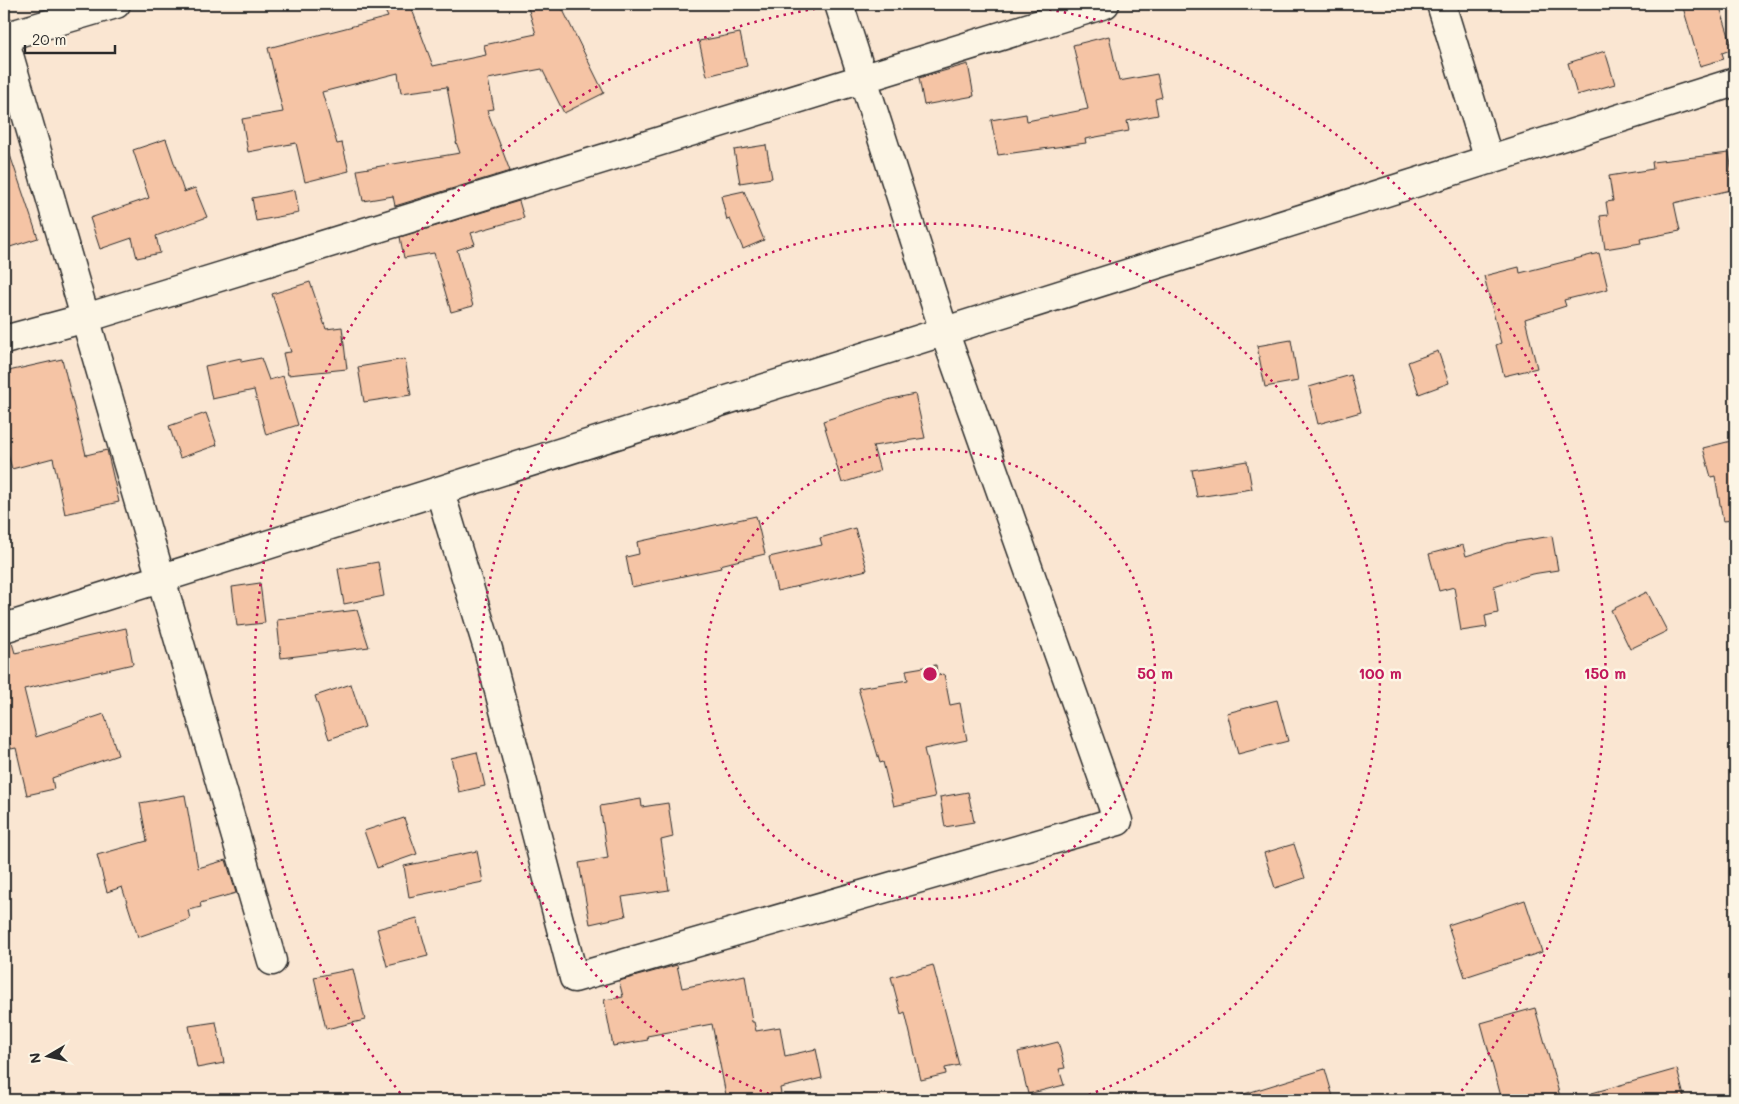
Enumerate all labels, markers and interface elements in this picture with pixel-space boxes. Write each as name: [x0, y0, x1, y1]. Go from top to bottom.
scale bar: [25, 22, 115, 54]
text: 20 m: [32, 29, 66, 49]
text: 50 m: [1137, 663, 1173, 683]
text: 100 m: [1358, 663, 1402, 683]
text: 150 m: [1584, 663, 1626, 683]
centre of rings: [921, 665, 939, 683]
north arrow: [22, 1032, 72, 1082]
text: N: [24, 1051, 45, 1065]

